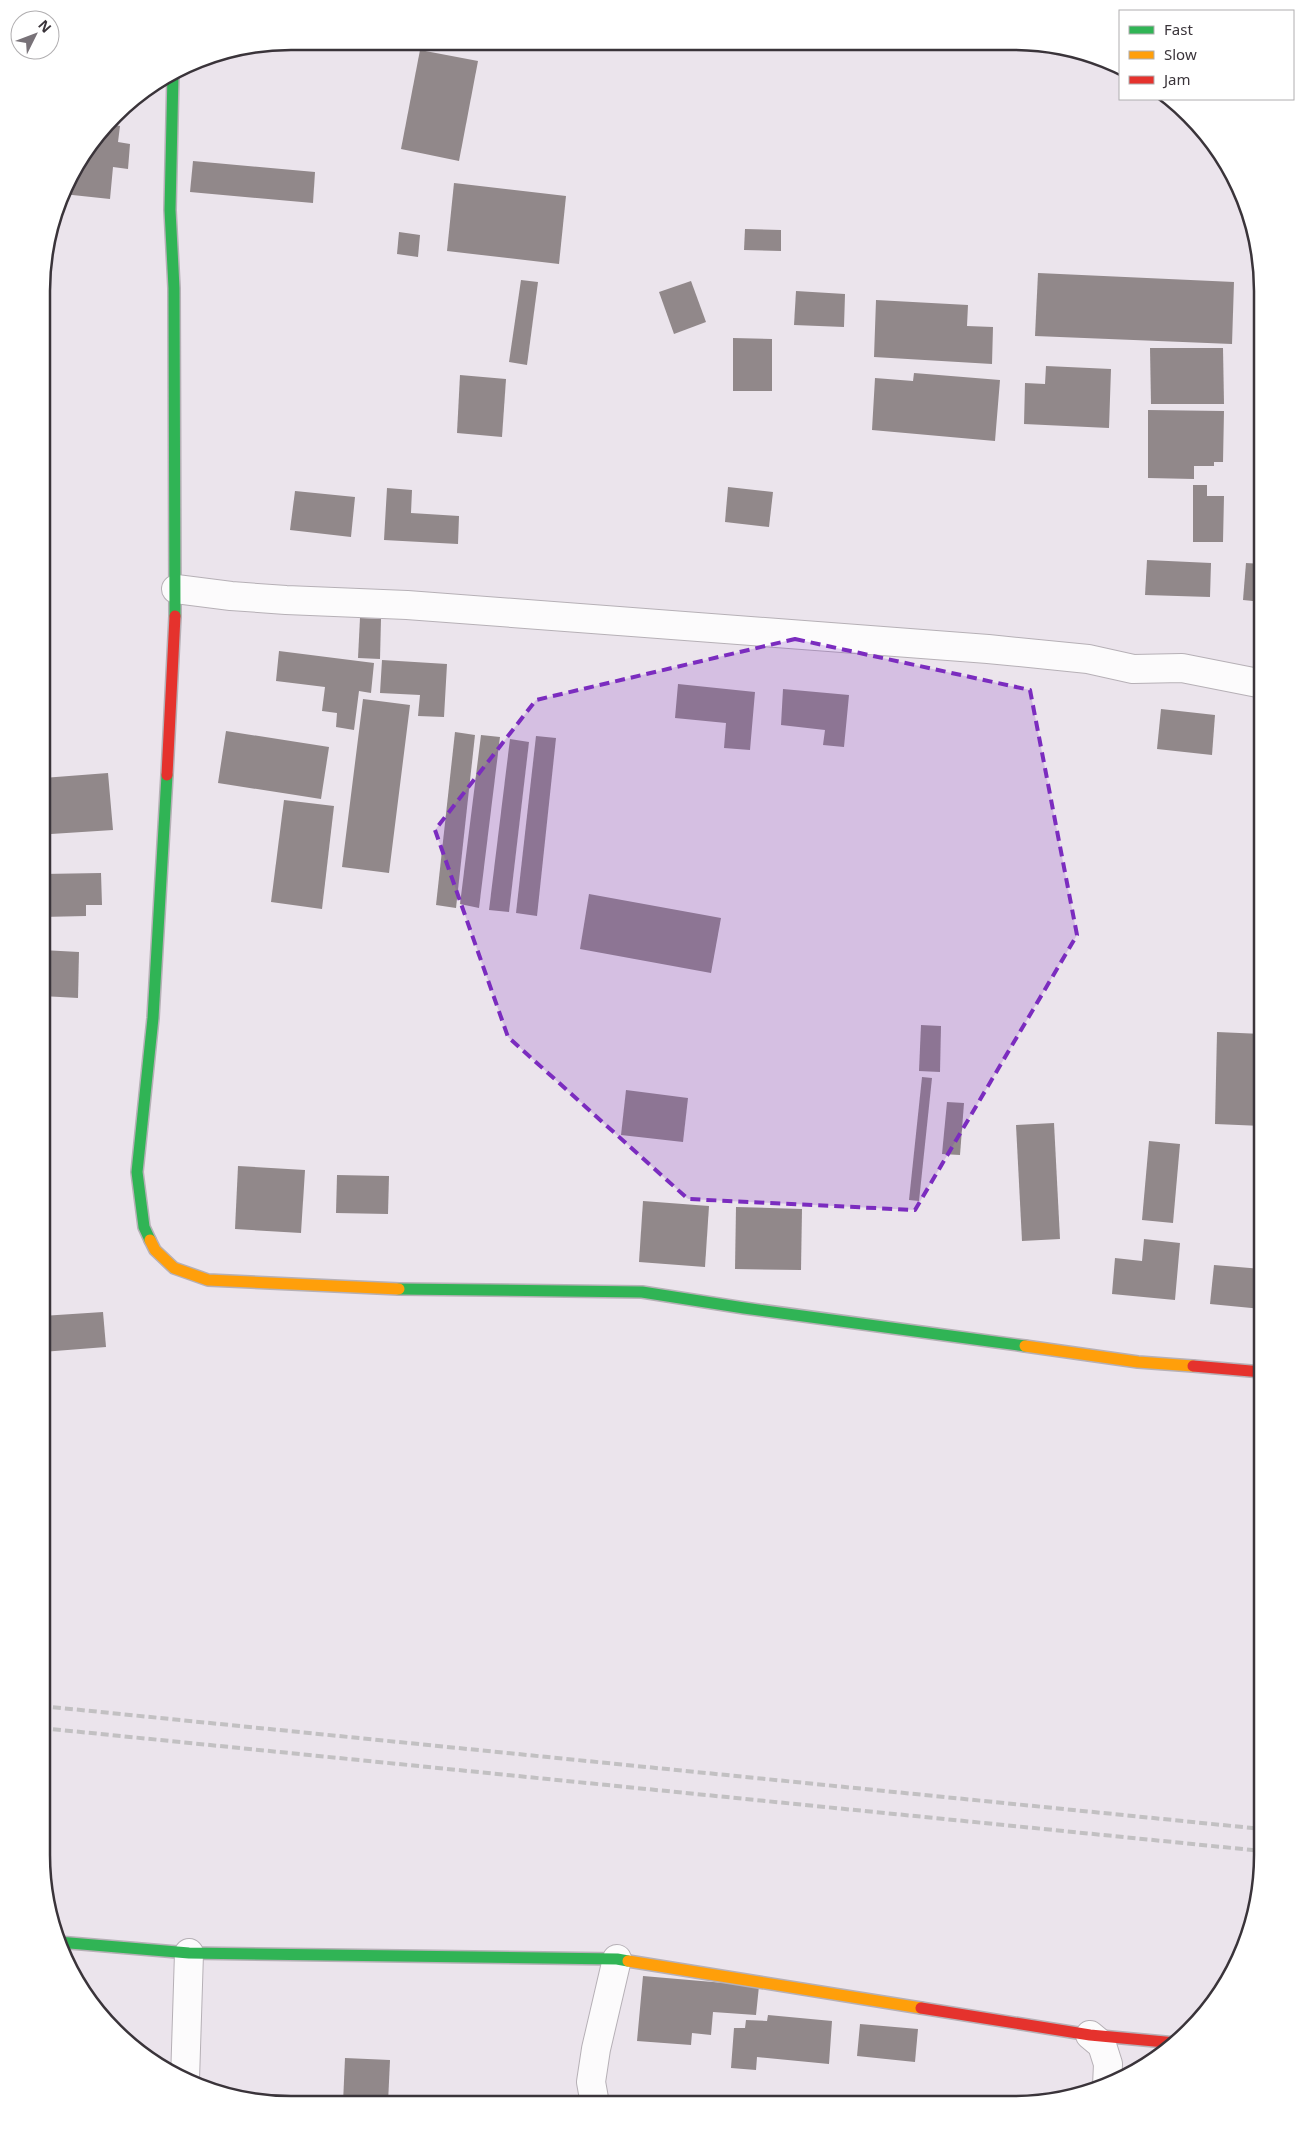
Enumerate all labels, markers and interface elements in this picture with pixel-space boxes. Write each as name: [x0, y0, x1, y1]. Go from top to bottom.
north arrow: [10, 10, 60, 60]
legend: [1119, 10, 1294, 100]
text: N: [34, 15, 56, 37]
text: Fast: [1164, 19, 1193, 39]
text: Slow: [1164, 44, 1197, 64]
text: Jam: [1162, 69, 1191, 89]

